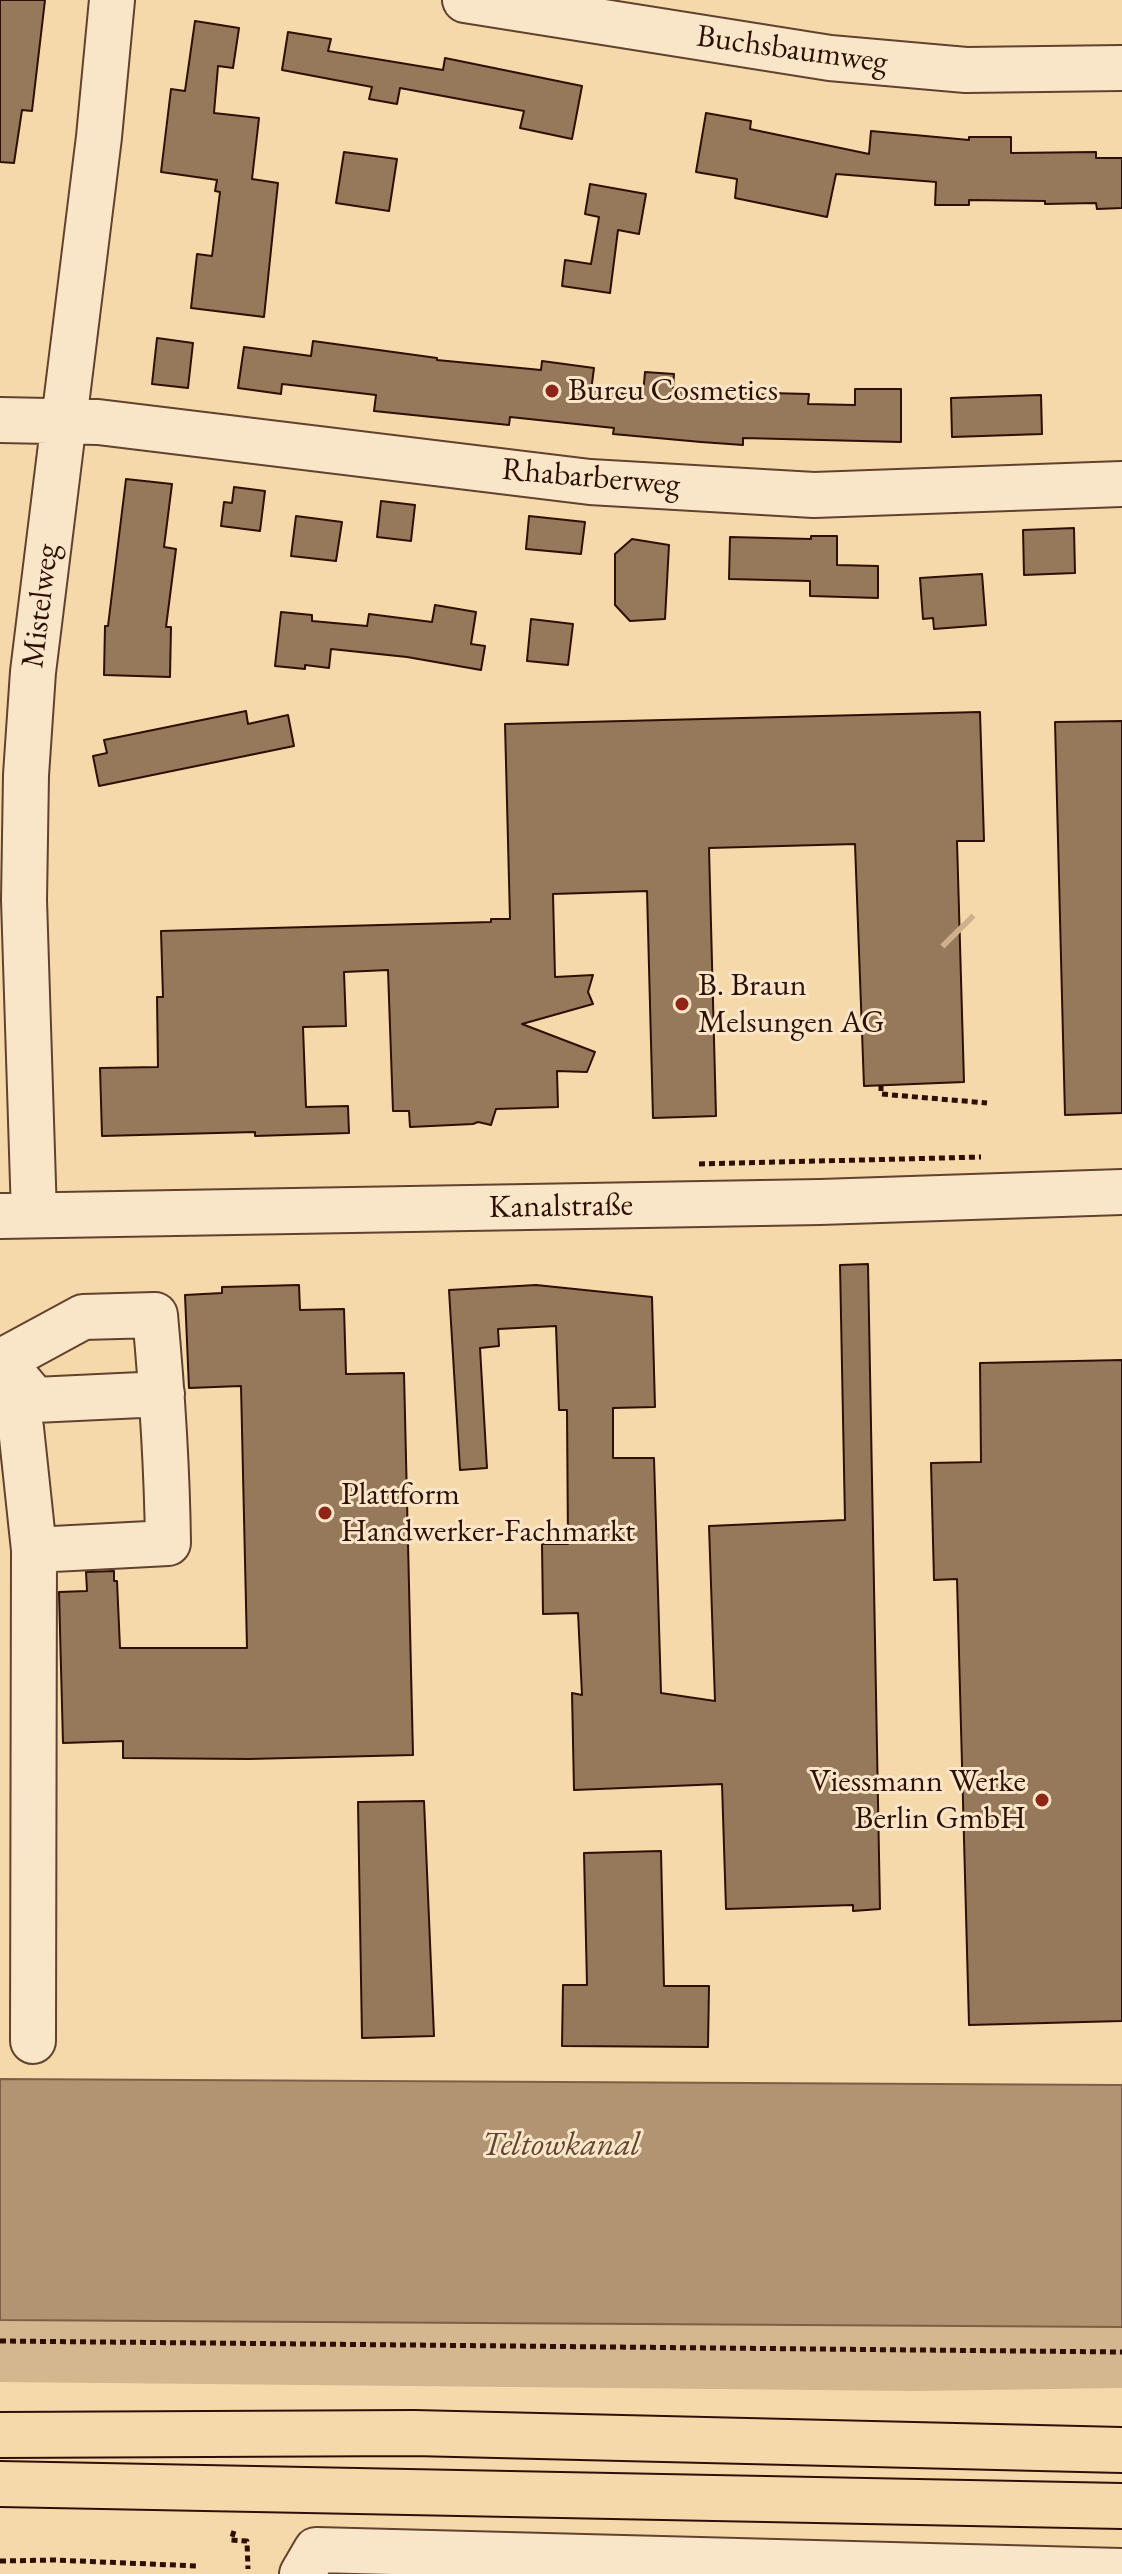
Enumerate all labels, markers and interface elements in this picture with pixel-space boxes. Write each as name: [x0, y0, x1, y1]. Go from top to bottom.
street label: Buchsbaumweg: [694, 18, 890, 82]
place label: Burcu Cosmetics: [568, 372, 778, 410]
marker: Burcu Cosmetics: [543, 382, 561, 400]
street label: Rhabarberweg: [500, 451, 682, 505]
street label: Mistelweg: [14, 542, 68, 670]
place label: B. Braun Melsungen AG: [698, 967, 885, 1042]
marker: B. Braun Melsungen AG: [673, 995, 691, 1013]
street label: Kanalstraße: [488, 1187, 634, 1227]
place label: Plattform Handwerker-Fachmarkt: [341, 1476, 635, 1551]
marker: Plattform Handwerker-Fachmarkt: [316, 1504, 334, 1522]
place label: Viessmann Werke Berlin GmbH: [810, 1763, 1026, 1838]
marker: Viessmann Werke Berlin GmbH: [1033, 1791, 1051, 1809]
water label: Teltowkanal: [482, 2126, 640, 2166]

